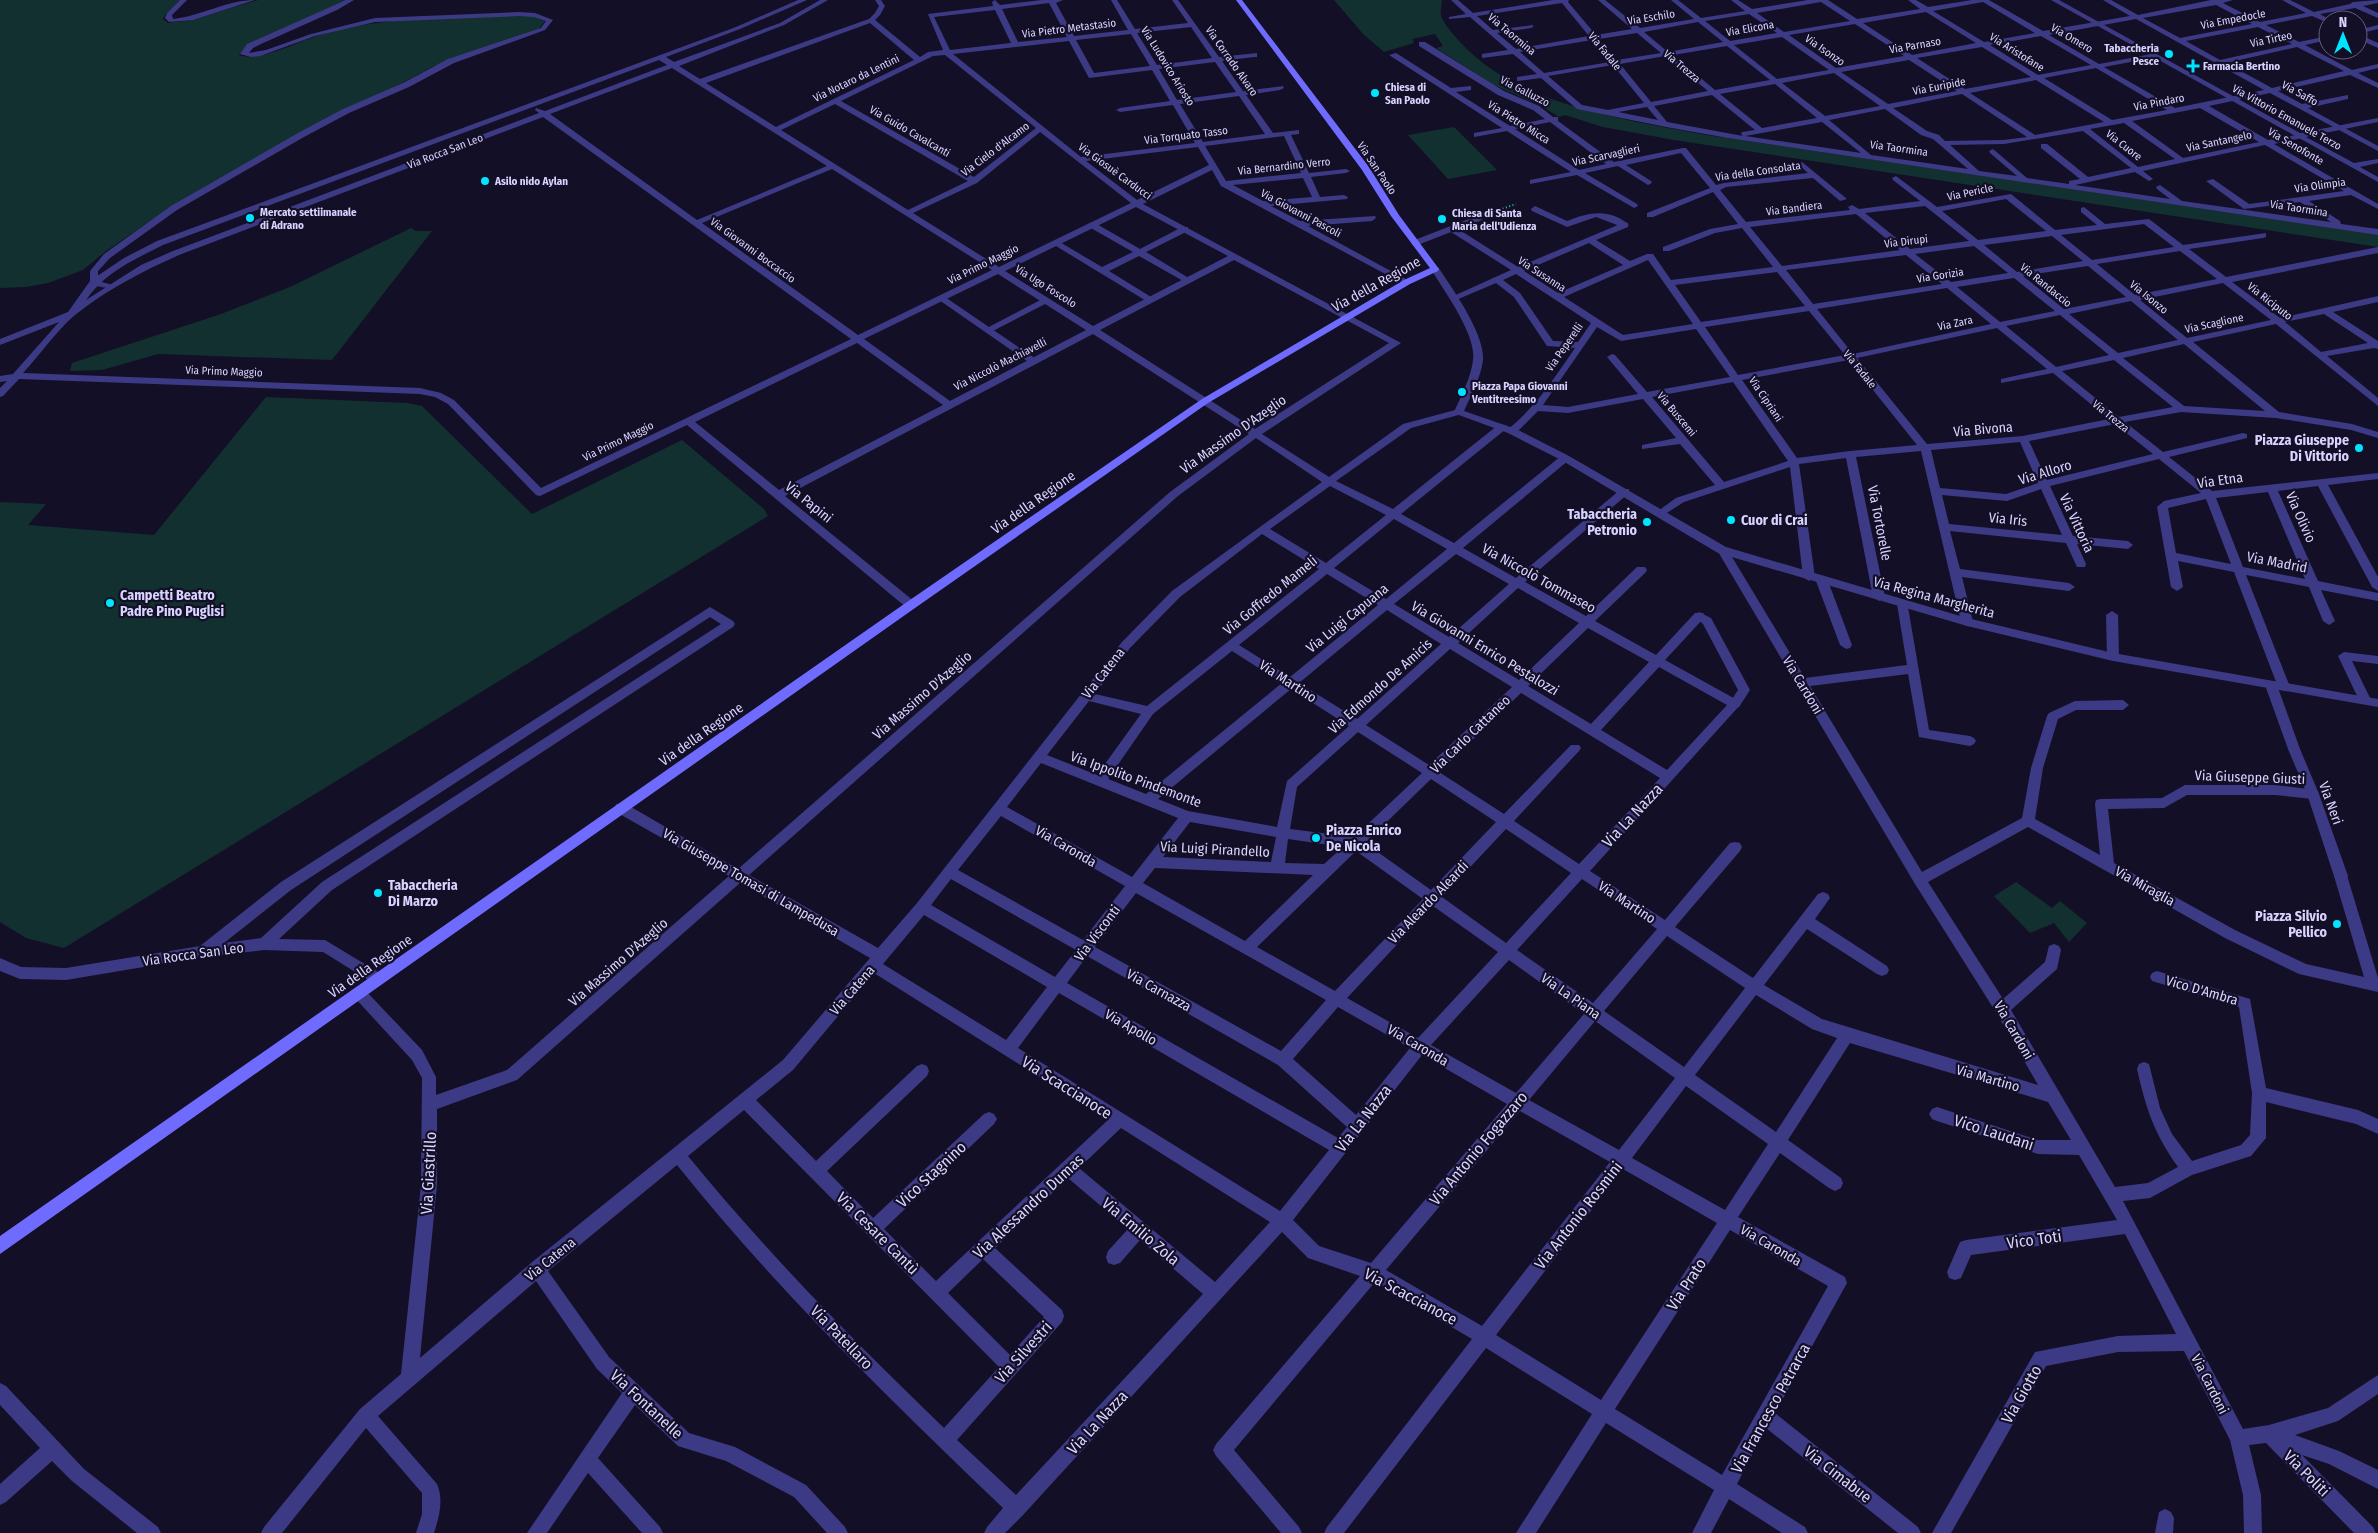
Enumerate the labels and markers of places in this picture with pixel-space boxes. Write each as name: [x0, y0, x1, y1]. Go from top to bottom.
place label: Tabaccheria Pesce: [2104, 42, 2160, 68]
marker: Tabaccheria Pesce: [2163, 48, 2175, 60]
marker: Farmacia Bertino: [2187, 60, 2199, 72]
place label: Farmacia Bertino: [2203, 60, 2280, 73]
place label: Chiesa di San Paolo: [1385, 81, 1430, 107]
marker: Chiesa di San Paolo: [1369, 87, 1381, 99]
marker: Asilo nido Aylan: [479, 175, 491, 187]
place label: Asilo nido Aylan: [494, 175, 568, 188]
place label: Mercato settiimanale di Adrano: [260, 206, 357, 232]
place label: Chiesa di Santa Maria dell'Udienza: [1452, 207, 1537, 233]
marker: Mercato settiimanale di Adrano: [244, 212, 256, 224]
marker: Chiesa di Santa Maria dell'Udienza: [1436, 213, 1448, 225]
place label: Piazza Papa Giovanni Ventitreesimo: [1471, 380, 1568, 406]
marker: Piazza Papa Giovanni Ventitreesimo: [1456, 386, 1468, 398]
place label: Piazza Giuseppe Di Vittorio: [2255, 432, 2350, 465]
marker: Piazza Giuseppe Di Vittorio: [2353, 442, 2365, 454]
place label: Tabaccheria Petronio: [1567, 506, 1638, 539]
place label: Cuor di Crai: [1741, 512, 1808, 529]
marker: Cuor di Crai: [1725, 514, 1737, 526]
marker: Tabaccheria Petronio: [1641, 516, 1653, 528]
place label: Campetti Beatro Padre Pino Puglisi: [120, 587, 224, 620]
marker: Campetti Beatro Padre Pino Puglisi: [104, 597, 116, 609]
place label: Piazza Enrico De Nicola: [1326, 822, 1402, 855]
marker: Piazza Enrico De Nicola: [1310, 832, 1322, 844]
place label: Tabaccheria Di Marzo: [388, 877, 458, 910]
marker: Tabaccheria Di Marzo: [372, 887, 384, 899]
place label: Piazza Silvio Pellico: [2255, 908, 2328, 941]
marker: Piazza Silvio Pellico: [2331, 918, 2343, 930]

